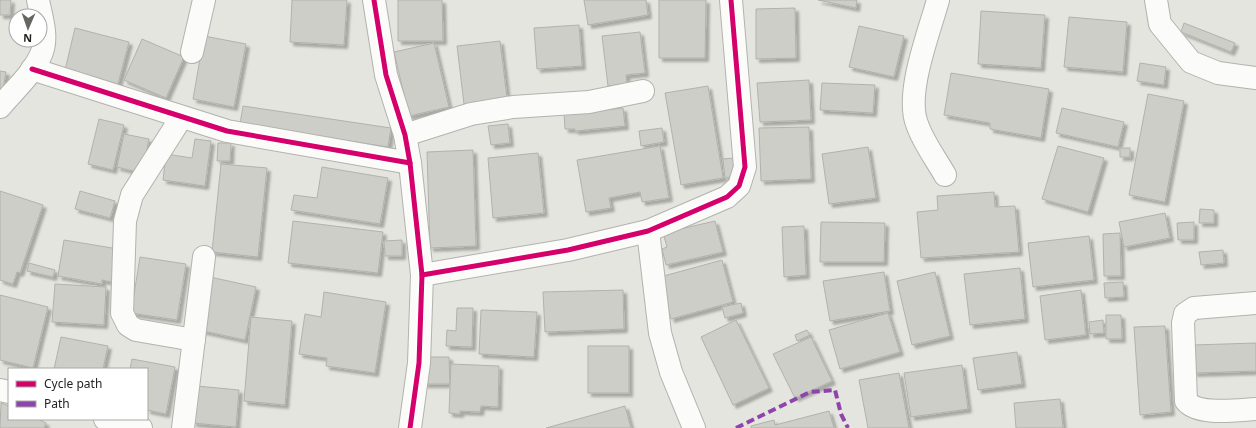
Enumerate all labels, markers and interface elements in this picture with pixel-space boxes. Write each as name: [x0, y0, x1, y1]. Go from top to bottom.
north arrow: [8, 8, 48, 48]
text: N: [23, 31, 32, 46]
legend: [8, 368, 148, 420]
text: Cycle path: [44, 375, 102, 392]
text: Path: [44, 395, 70, 412]

